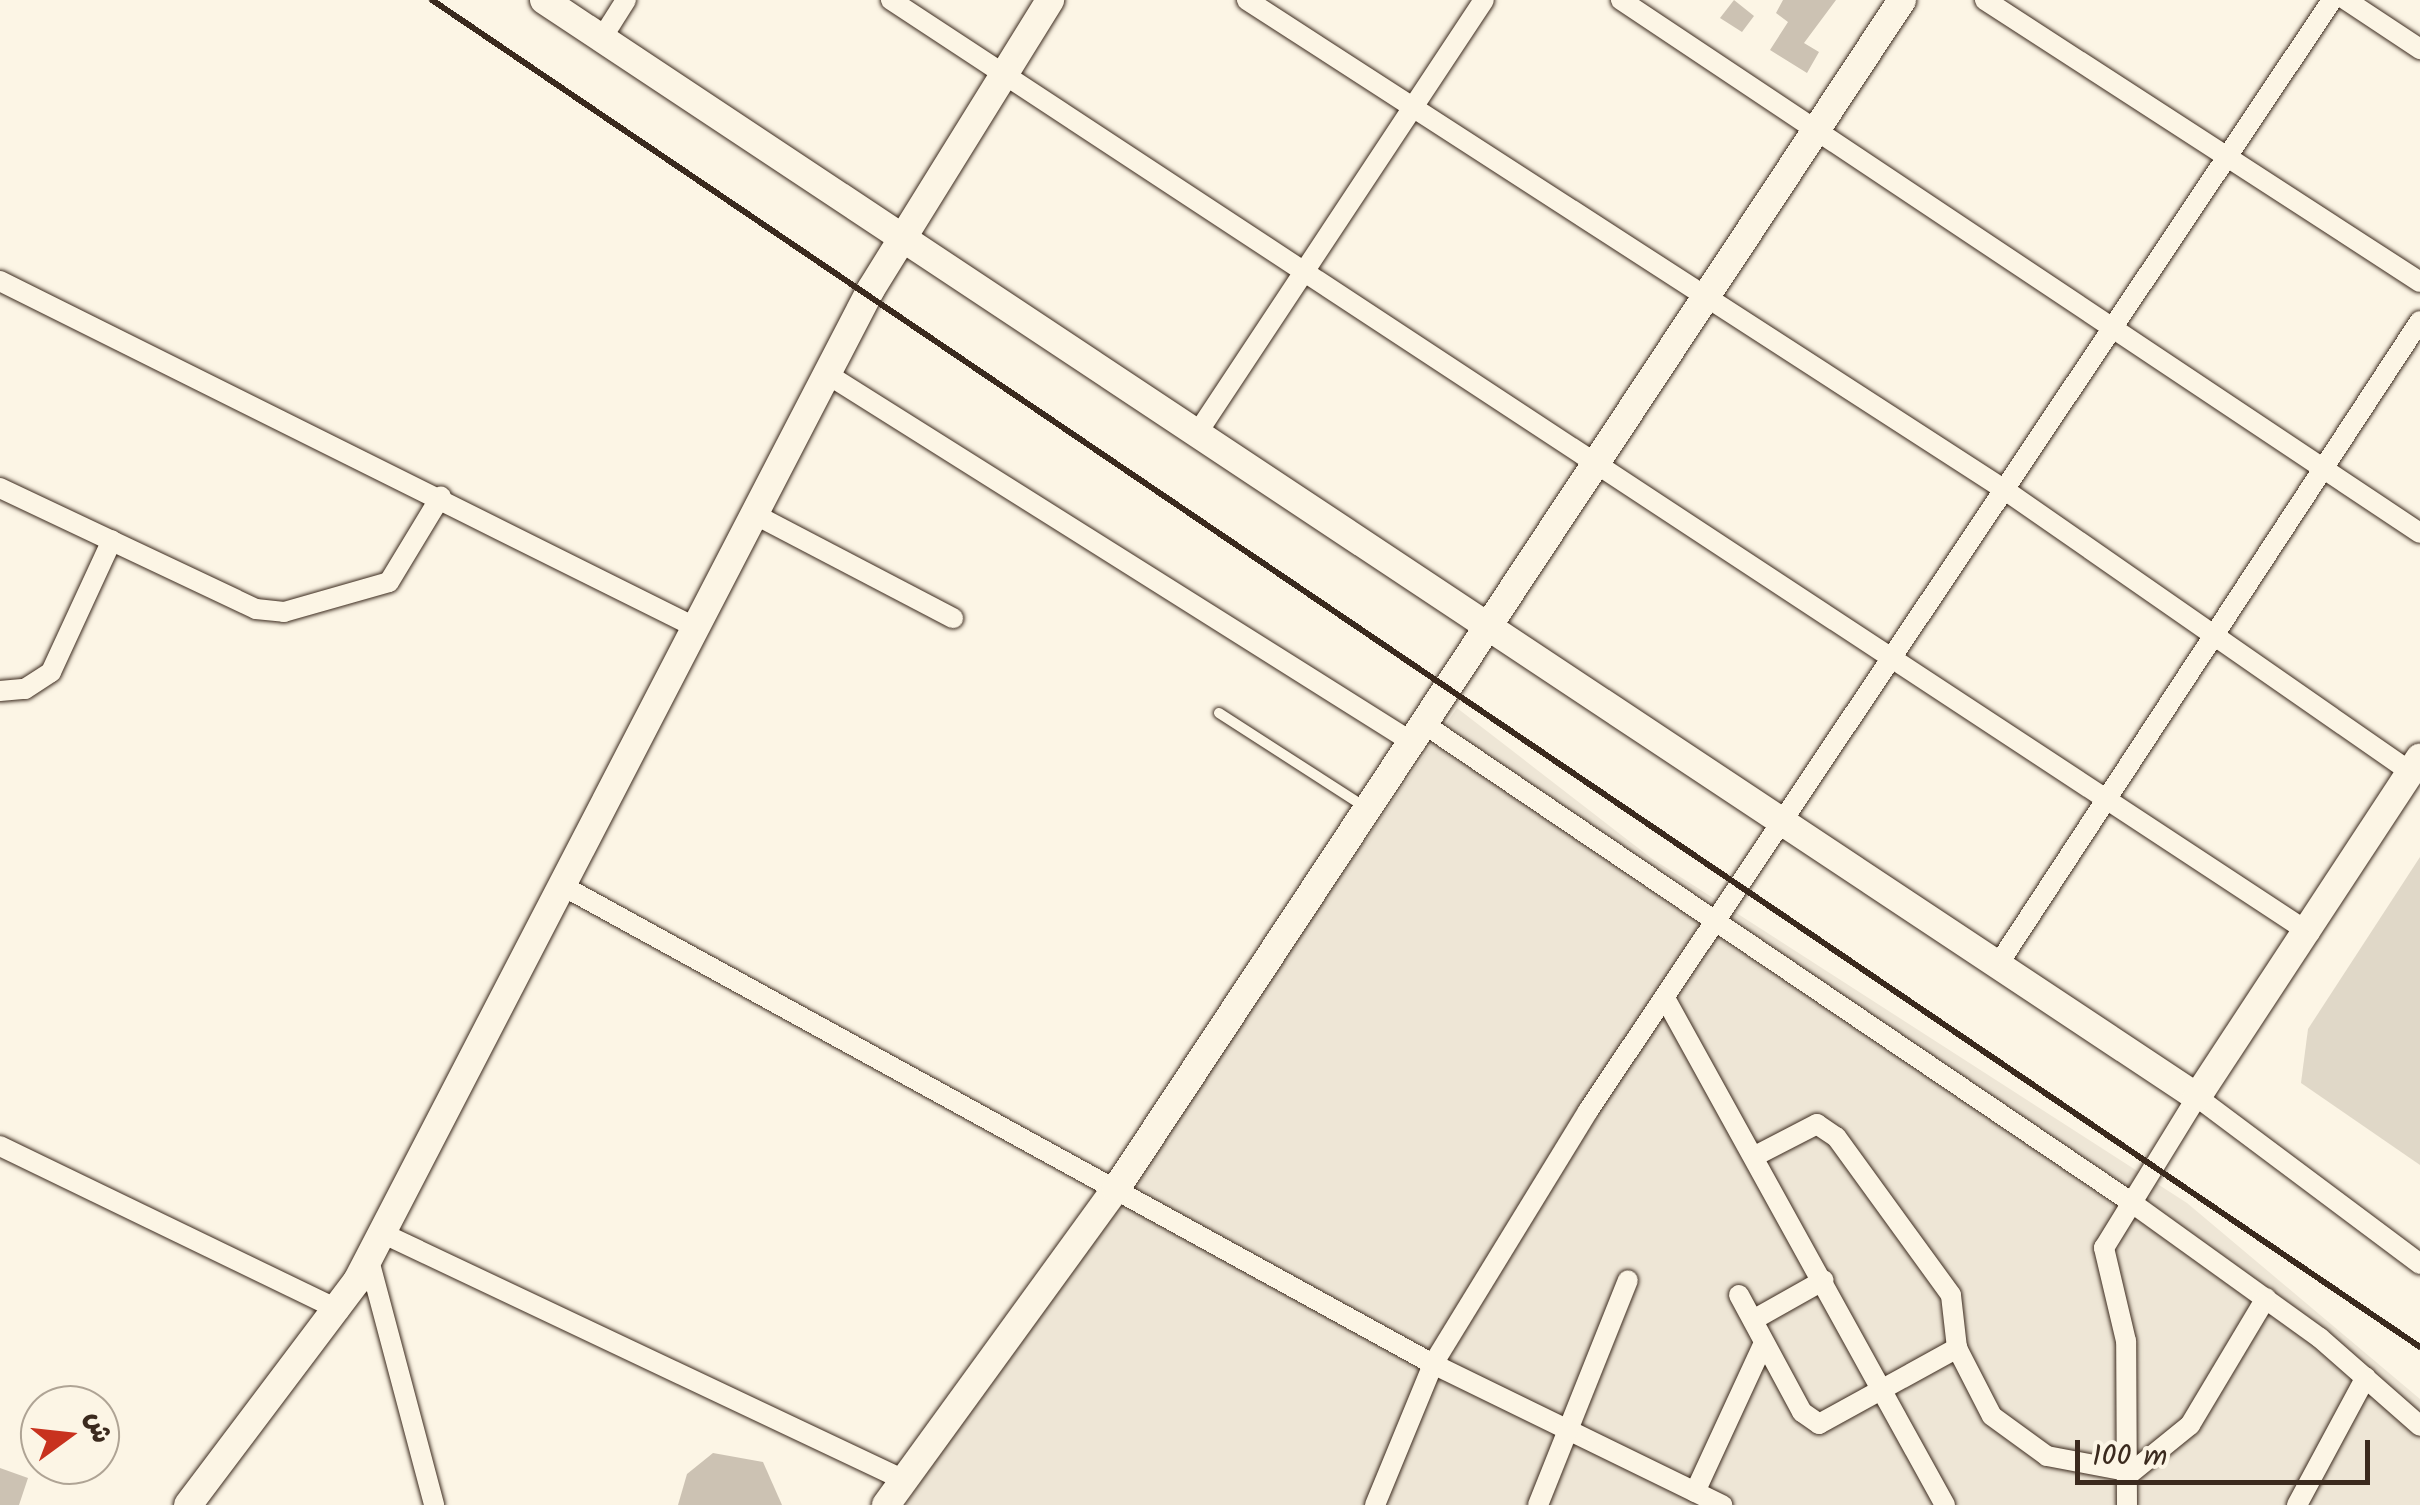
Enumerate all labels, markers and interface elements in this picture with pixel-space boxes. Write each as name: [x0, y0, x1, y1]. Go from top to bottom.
north arrow: [20, 1385, 120, 1485]
text: ش: [72, 1407, 123, 1448]
scale bar: [2080, 1420, 2375, 1482]
text: 100 m: [2092, 1433, 2167, 1481]

